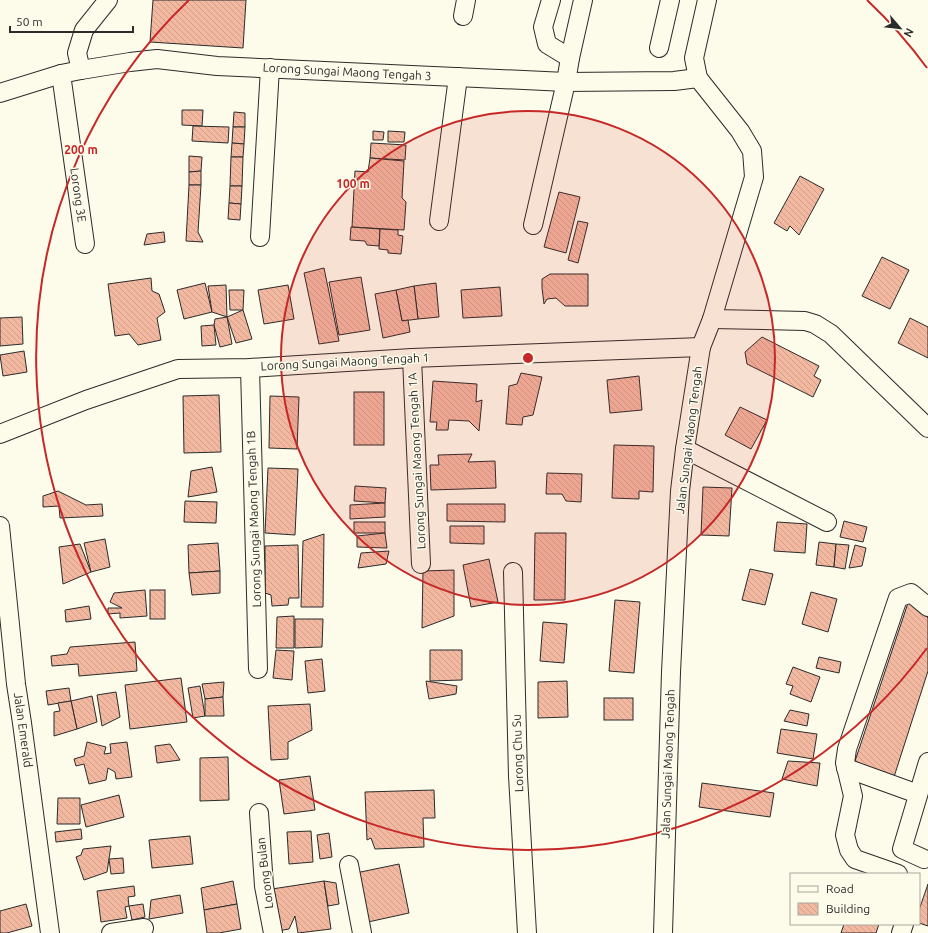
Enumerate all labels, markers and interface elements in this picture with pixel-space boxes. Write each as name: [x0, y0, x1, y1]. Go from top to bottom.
scale bar: [10, 8, 133, 34]
north arrow: [880, 8, 920, 48]
text: 50 m: [16, 15, 43, 28]
text: N: [902, 26, 916, 39]
street label: Lorong Sungai Maong Tengah 3: [262, 61, 432, 82]
text: 200 m: [64, 143, 98, 156]
street label: Lorong 3E: [68, 167, 89, 223]
text: 100 m: [336, 177, 370, 190]
street label: Lorong Sungai Maong Tengah 1: [260, 351, 430, 372]
centre of rings: [521, 351, 535, 365]
street label: Jalan Sungai Maong Tengah: [673, 365, 704, 515]
street label: Lorong Sungai Maong Tengah 1A: [405, 372, 428, 550]
street label: Lorong Sungai Maong Tengah 1B: [244, 431, 263, 608]
street label: Jalan Sungai Maong Tengah: [658, 689, 677, 839]
street label: Jalan Emerald: [12, 692, 35, 768]
street label: Lorong Chu Su: [510, 714, 525, 792]
street label: Lorong Bulan: [254, 837, 275, 910]
legend: [790, 873, 920, 925]
text: Road: [826, 882, 854, 895]
text: Building: [826, 902, 870, 915]

